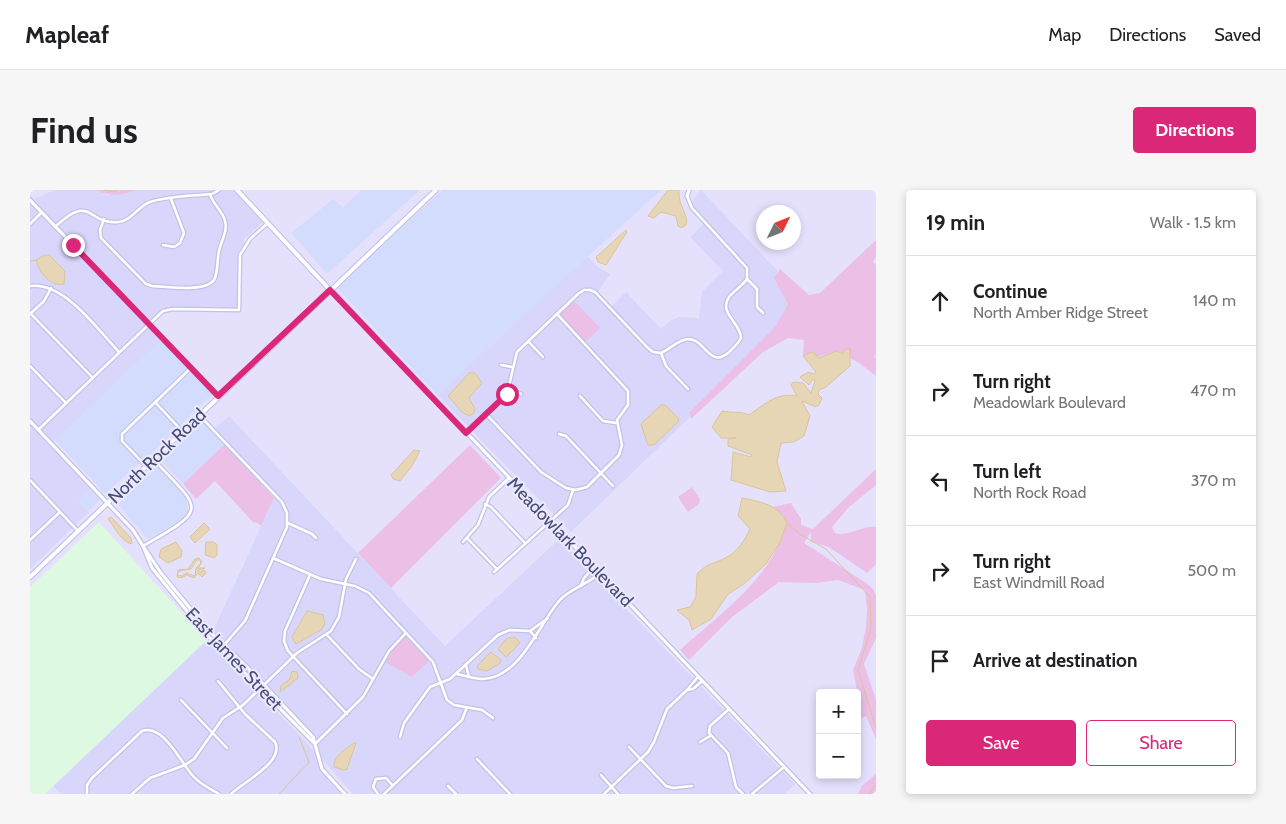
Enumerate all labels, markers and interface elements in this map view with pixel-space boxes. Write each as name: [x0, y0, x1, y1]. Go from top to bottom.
text: Mapleaf: [25, 20, 109, 49]
text: Map: [1048, 24, 1081, 46]
text: Directions: [1109, 24, 1186, 46]
text: Saved: [1214, 24, 1261, 46]
button: Directions: [1133, 107, 1256, 153]
text: Find us: [30, 109, 138, 152]
north arrow: [756, 205, 801, 250]
text: 19 min: [926, 210, 985, 235]
text: Walk · 1.5 km: [1150, 213, 1236, 232]
route end: [62, 234, 85, 257]
text: Continue: [973, 280, 1047, 303]
icon: ahead: [926, 287, 954, 315]
text: 140 m: [1193, 291, 1236, 310]
text: North Amber Ridge Street: [973, 303, 1148, 322]
text: Turn right: [973, 370, 1051, 393]
icon: right: [926, 377, 954, 405]
text: 470 m: [1190, 381, 1236, 400]
route start: [496, 383, 519, 406]
text: Meadowlark Boulevard: [973, 393, 1126, 412]
street label: North Rock Road: [103, 404, 211, 508]
text: Turn left: [973, 460, 1041, 483]
icon: left: [926, 467, 954, 495]
text: 370 m: [1191, 471, 1236, 490]
street label: Meadowlark Boulevard: [502, 472, 638, 612]
text: North Rock Road: [973, 483, 1086, 502]
text: Turn right: [973, 550, 1051, 573]
icon: right: [926, 557, 954, 585]
text: 500 m: [1187, 561, 1236, 580]
text: East Windmill Road: [973, 573, 1105, 592]
street label: East James Street: [181, 603, 287, 715]
icon: arrive: [926, 647, 954, 675]
text: Arrive at destination: [973, 649, 1137, 672]
map controls: [816, 689, 861, 779]
button: +: [816, 689, 861, 734]
button: Save: [926, 720, 1076, 766]
button: Share: [1086, 720, 1236, 766]
button: −: [816, 734, 861, 779]

